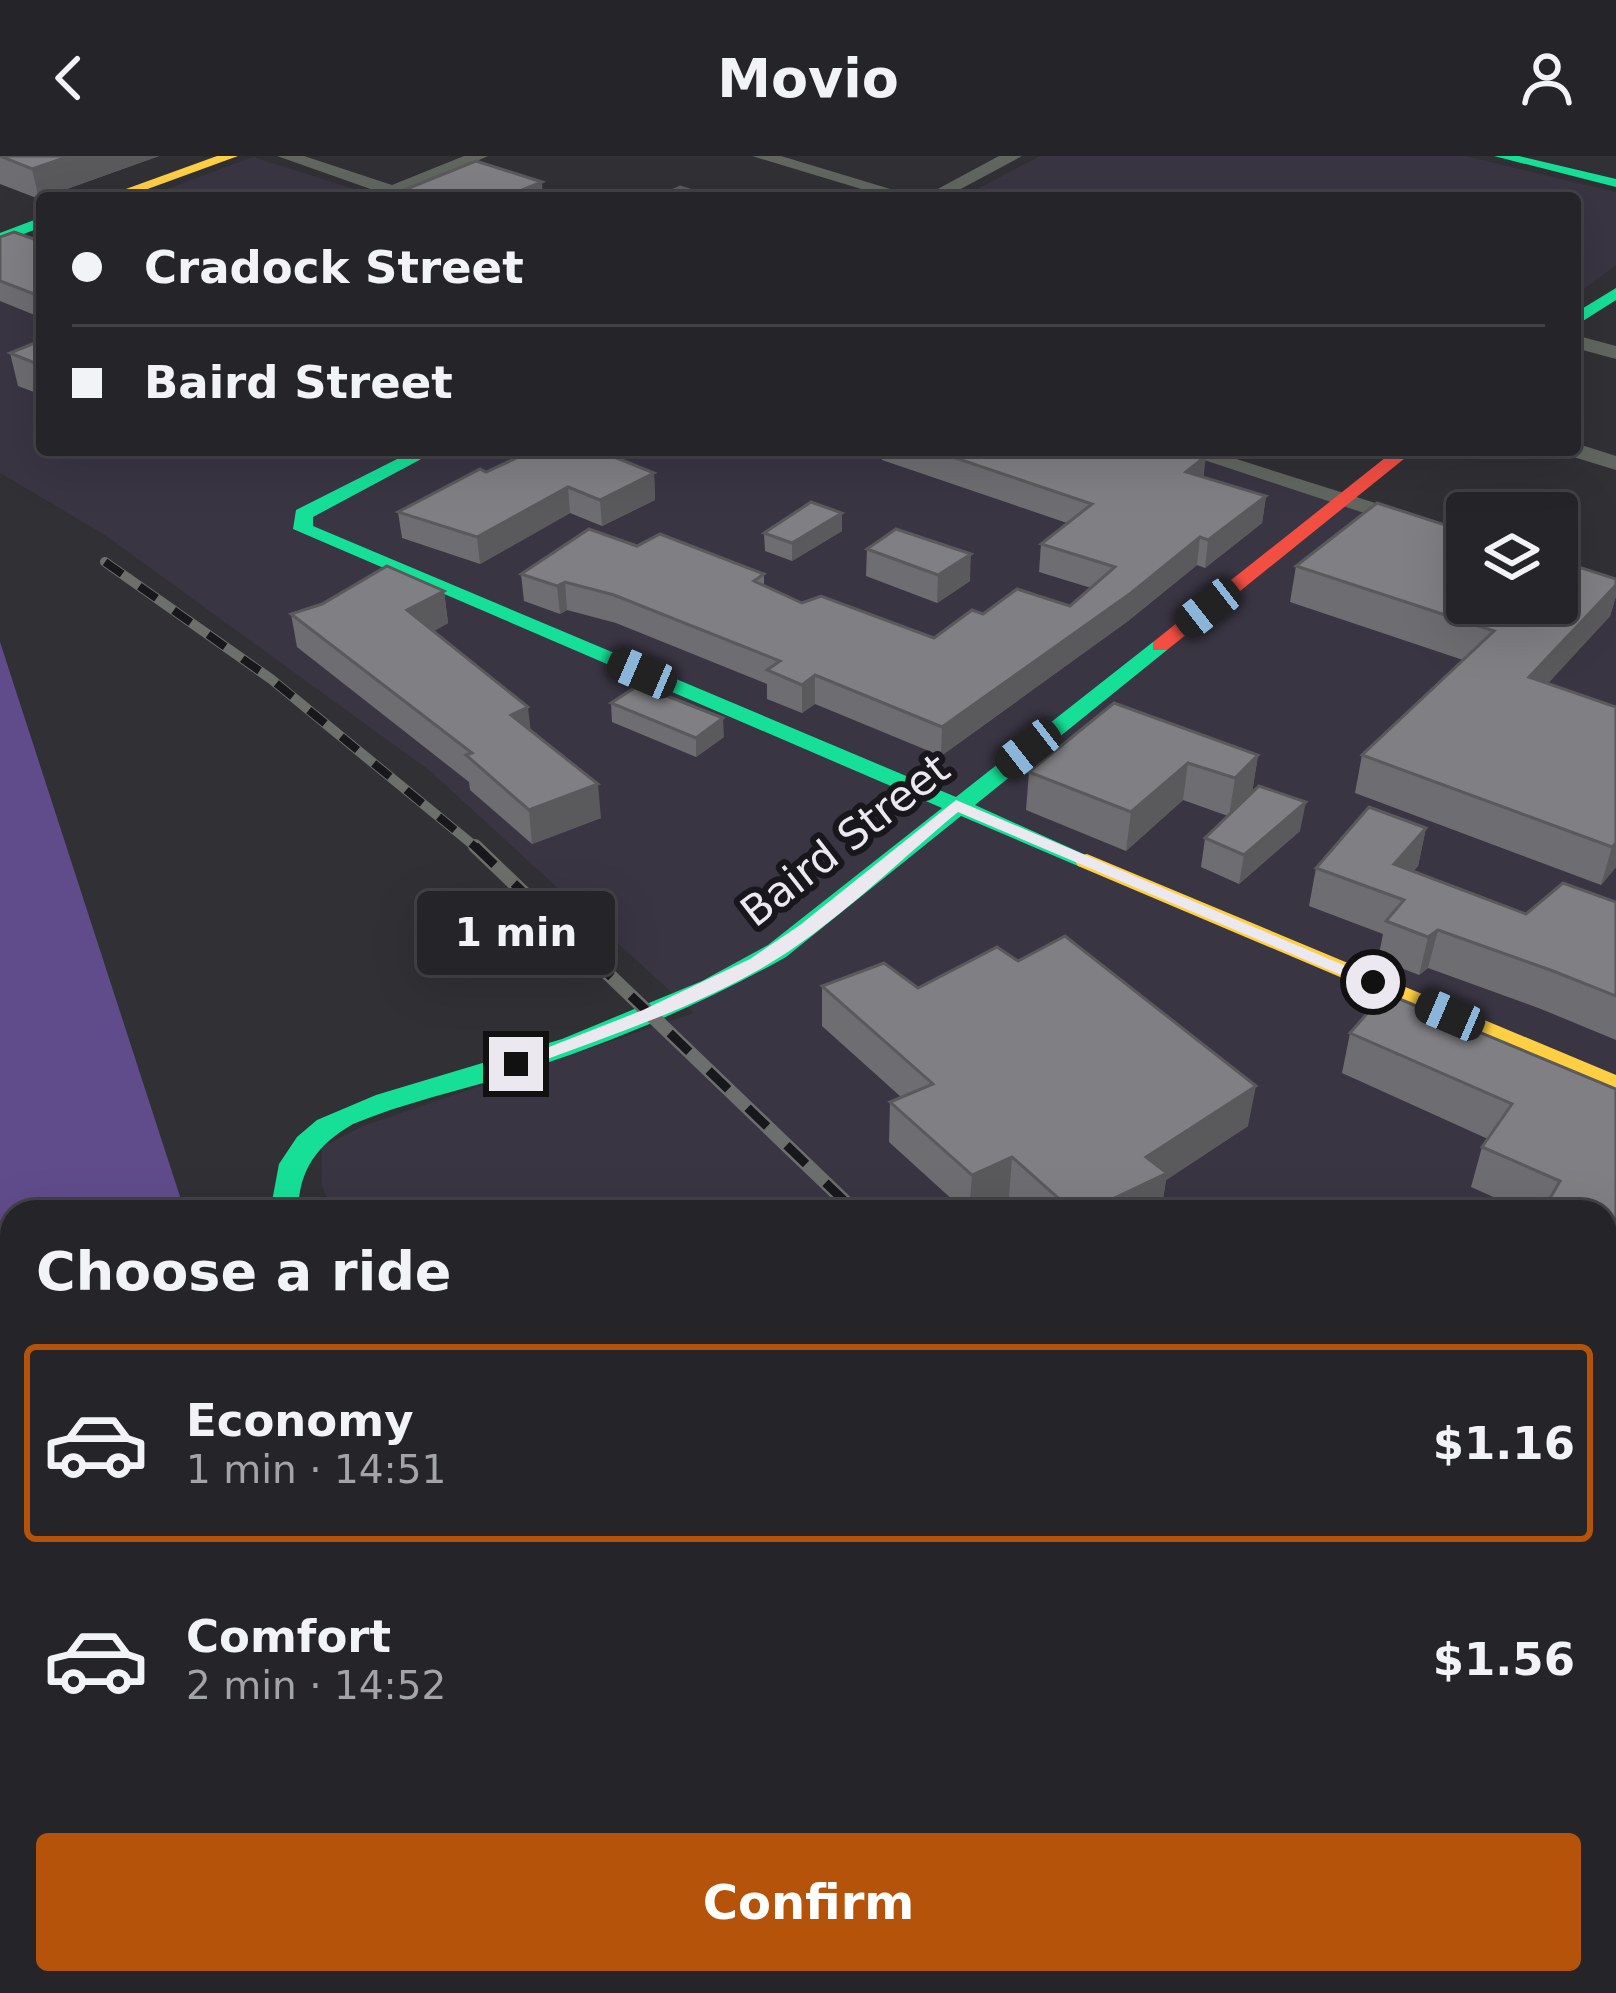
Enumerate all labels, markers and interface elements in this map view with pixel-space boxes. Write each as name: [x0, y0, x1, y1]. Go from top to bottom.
icon: back: [36, 45, 102, 111]
icon: person: [1514, 45, 1580, 111]
text: Movio: [717, 47, 899, 110]
text: Cradock Street: [144, 241, 524, 294]
text: Baird Street: [144, 356, 453, 409]
map controls: [1446, 492, 1578, 624]
button: layers: [1446, 492, 1578, 624]
car: [1169, 572, 1247, 644]
car: [602, 642, 682, 704]
car: [989, 713, 1067, 785]
street label: Baird Street: [731, 744, 959, 936]
callout: 1 min: [417, 890, 615, 974]
text: 1 min: [455, 910, 577, 955]
route start: [1346, 955, 1400, 1009]
car: [1410, 984, 1490, 1046]
route end: [489, 1037, 543, 1091]
text: Choose a ride: [36, 1240, 452, 1303]
icon: car: [42, 1389, 150, 1497]
text: Economy: [186, 1394, 414, 1447]
text: $1.16: [1433, 1417, 1575, 1470]
text: 1 min · 14:51: [186, 1447, 446, 1492]
icon: car: [42, 1605, 150, 1713]
text: Comfort: [186, 1610, 391, 1663]
text: $1.56: [1433, 1633, 1575, 1686]
text: 2 min · 14:52: [186, 1663, 446, 1708]
button: Confirm: [36, 1833, 1581, 1971]

